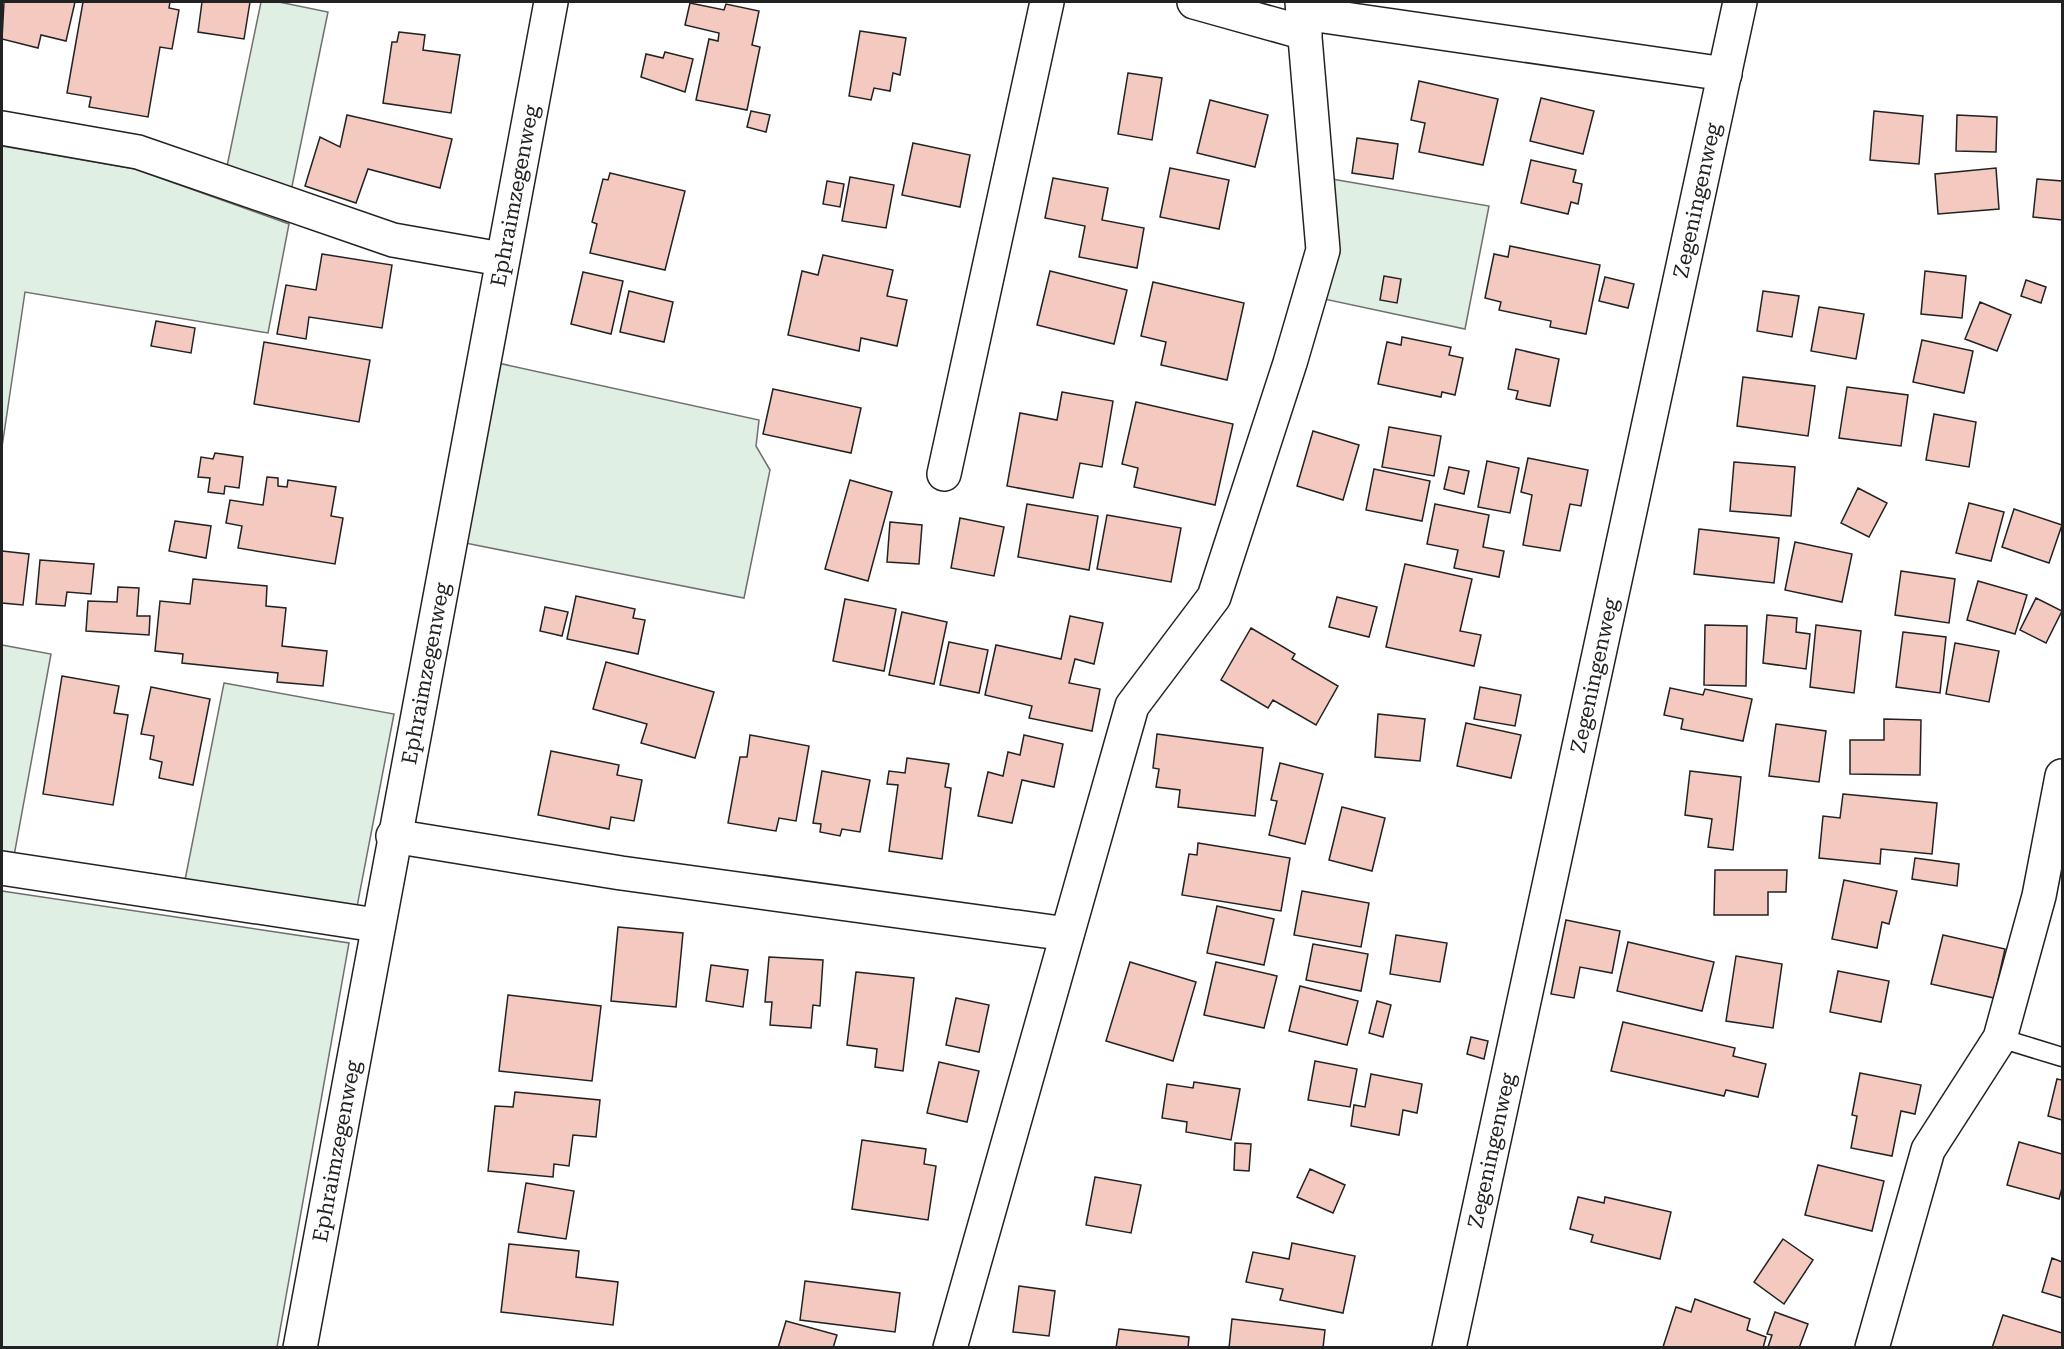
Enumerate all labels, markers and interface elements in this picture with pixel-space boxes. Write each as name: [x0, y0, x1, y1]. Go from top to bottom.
street label: Ephraimzegenweg: [486, 103, 544, 289]
street label: Zegeningenweg: [1669, 121, 1726, 280]
street label: Ephraimzegenweg: [397, 581, 454, 766]
street label: Zegeningenweg: [1566, 596, 1623, 755]
street label: Ephraimzegenweg: [308, 1059, 365, 1244]
street label: Zegeningenweg: [1463, 1071, 1520, 1230]

